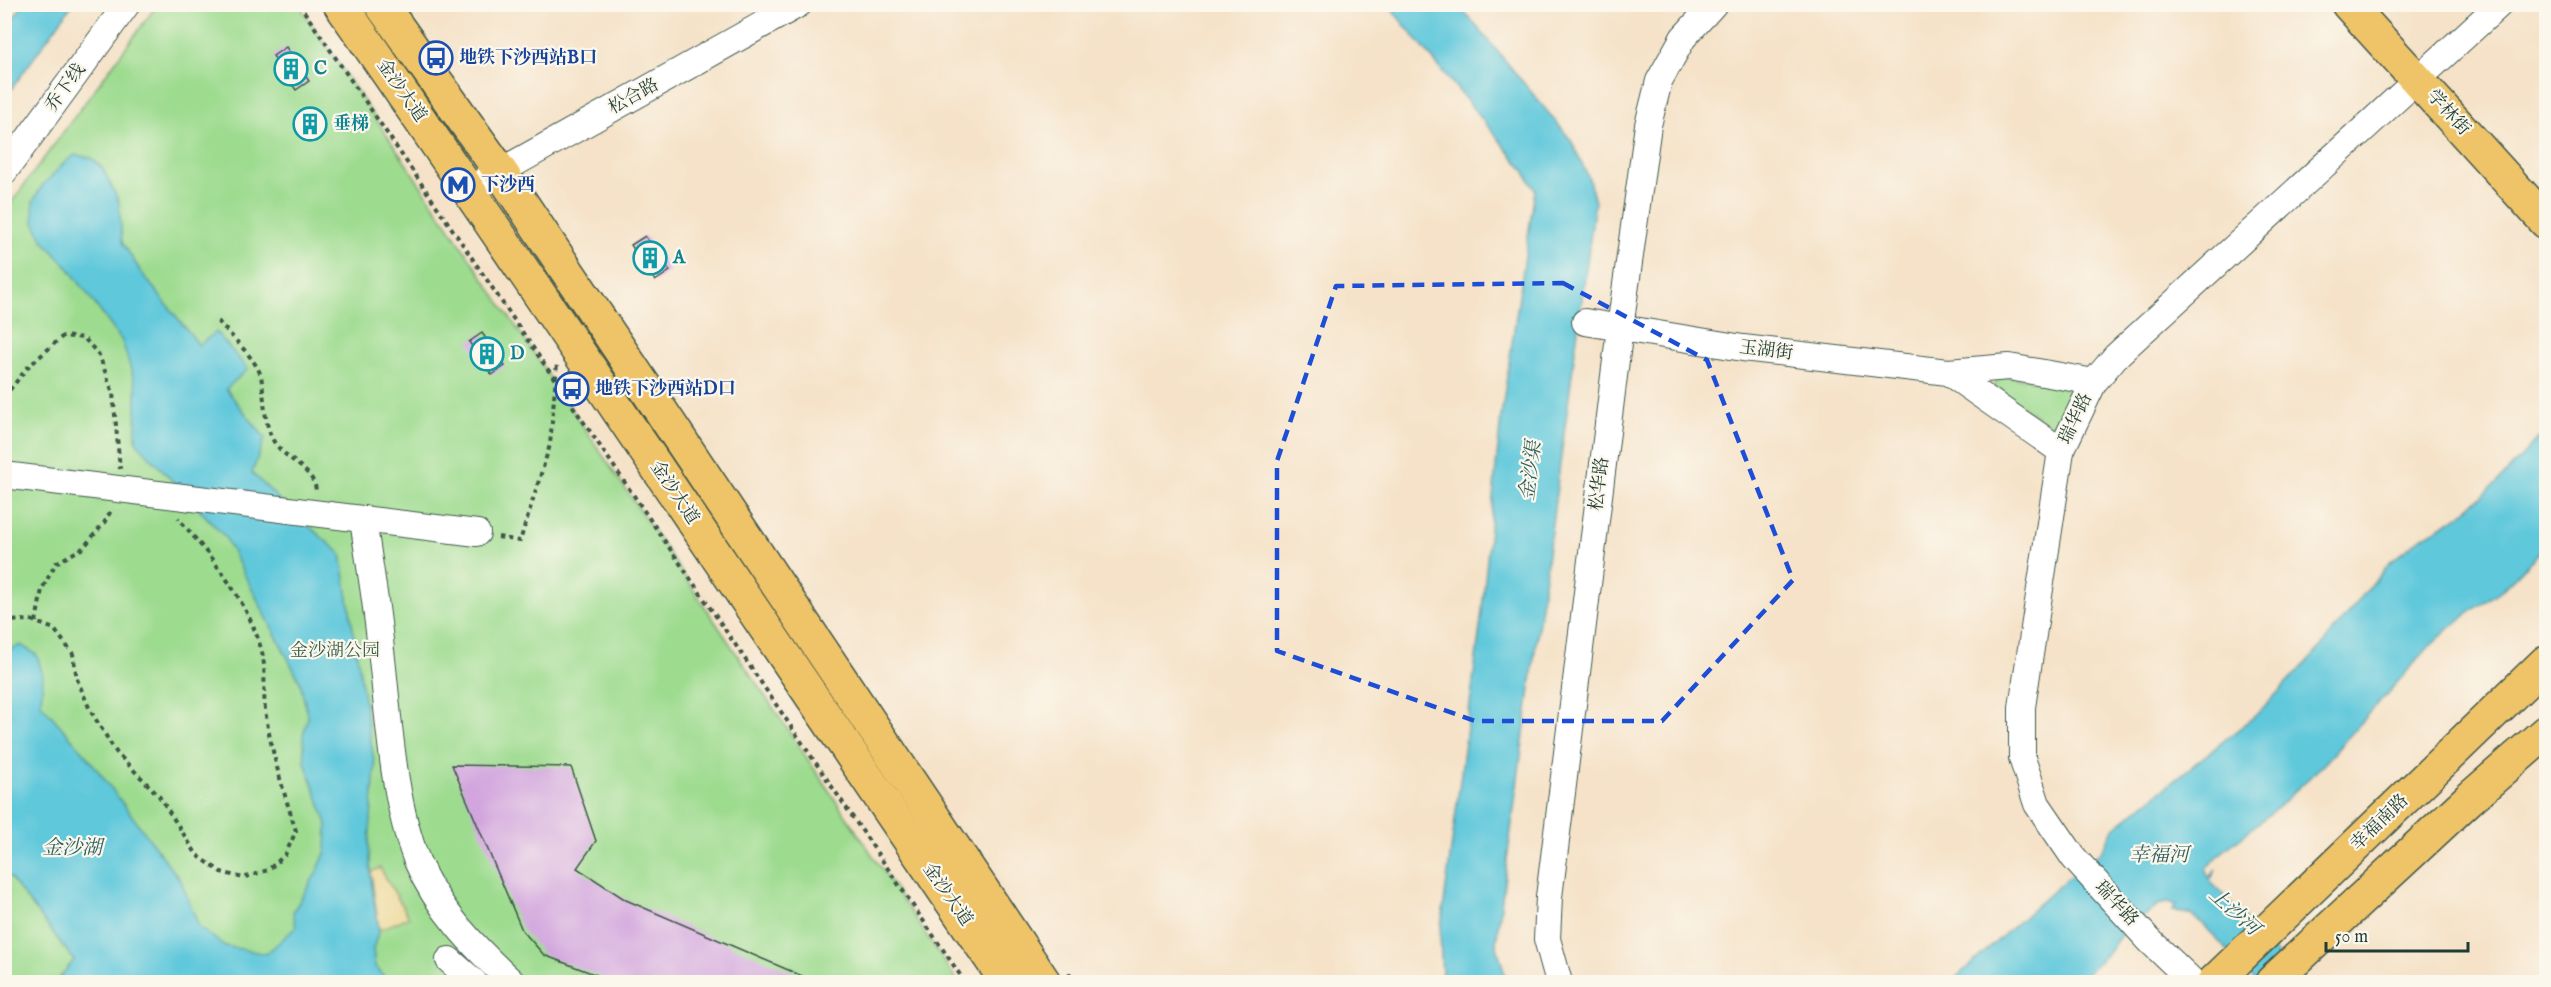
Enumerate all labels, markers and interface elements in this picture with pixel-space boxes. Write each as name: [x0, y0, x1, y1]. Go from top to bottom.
bus stop icon: 地铁下沙西站B口: [418, 40, 454, 76]
place label: 地铁下沙西站B口: [459, 47, 597, 70]
building icon: C: [273, 51, 309, 87]
street label: 金沙大道: [371, 55, 431, 127]
place label: C: [314, 58, 327, 81]
street label: 乔下线: [41, 59, 91, 117]
street label: 松合路: [605, 74, 663, 120]
street label: 学林街: [2421, 85, 2475, 141]
building icon: 垂梯: [292, 106, 328, 142]
place label: 垂梯: [333, 113, 369, 136]
metro station icon: 下沙西: [440, 167, 476, 203]
place label: 下沙西: [481, 174, 535, 197]
building icon: A: [632, 240, 668, 276]
place label: A: [672, 247, 686, 270]
building icon: D: [469, 336, 505, 372]
street label: 玉湖街: [1738, 336, 1794, 366]
place label: D: [510, 343, 525, 366]
bus stop icon: 地铁下沙西站D口: [554, 371, 590, 407]
place label: 地铁下沙西站D口: [595, 378, 735, 401]
street label: 瑞华路: [2054, 390, 2098, 448]
water label: 金沙渠: [1515, 437, 1547, 502]
street label: 松华路: [1585, 456, 1615, 512]
street label: 金沙大道: [644, 457, 704, 529]
park label: 金沙湖公园: [290, 640, 380, 663]
street label: 幸福南路: [2346, 790, 2414, 856]
water label: 金沙湖: [42, 836, 105, 861]
water label: 幸福河: [2129, 843, 2192, 868]
street label: 金沙大道: [917, 859, 977, 931]
street label: 瑞华路: [2089, 876, 2143, 932]
water label: 上沙河: [2203, 883, 2267, 943]
scale bar: [2326, 915, 2468, 953]
text: 50 m: [2335, 926, 2368, 949]

